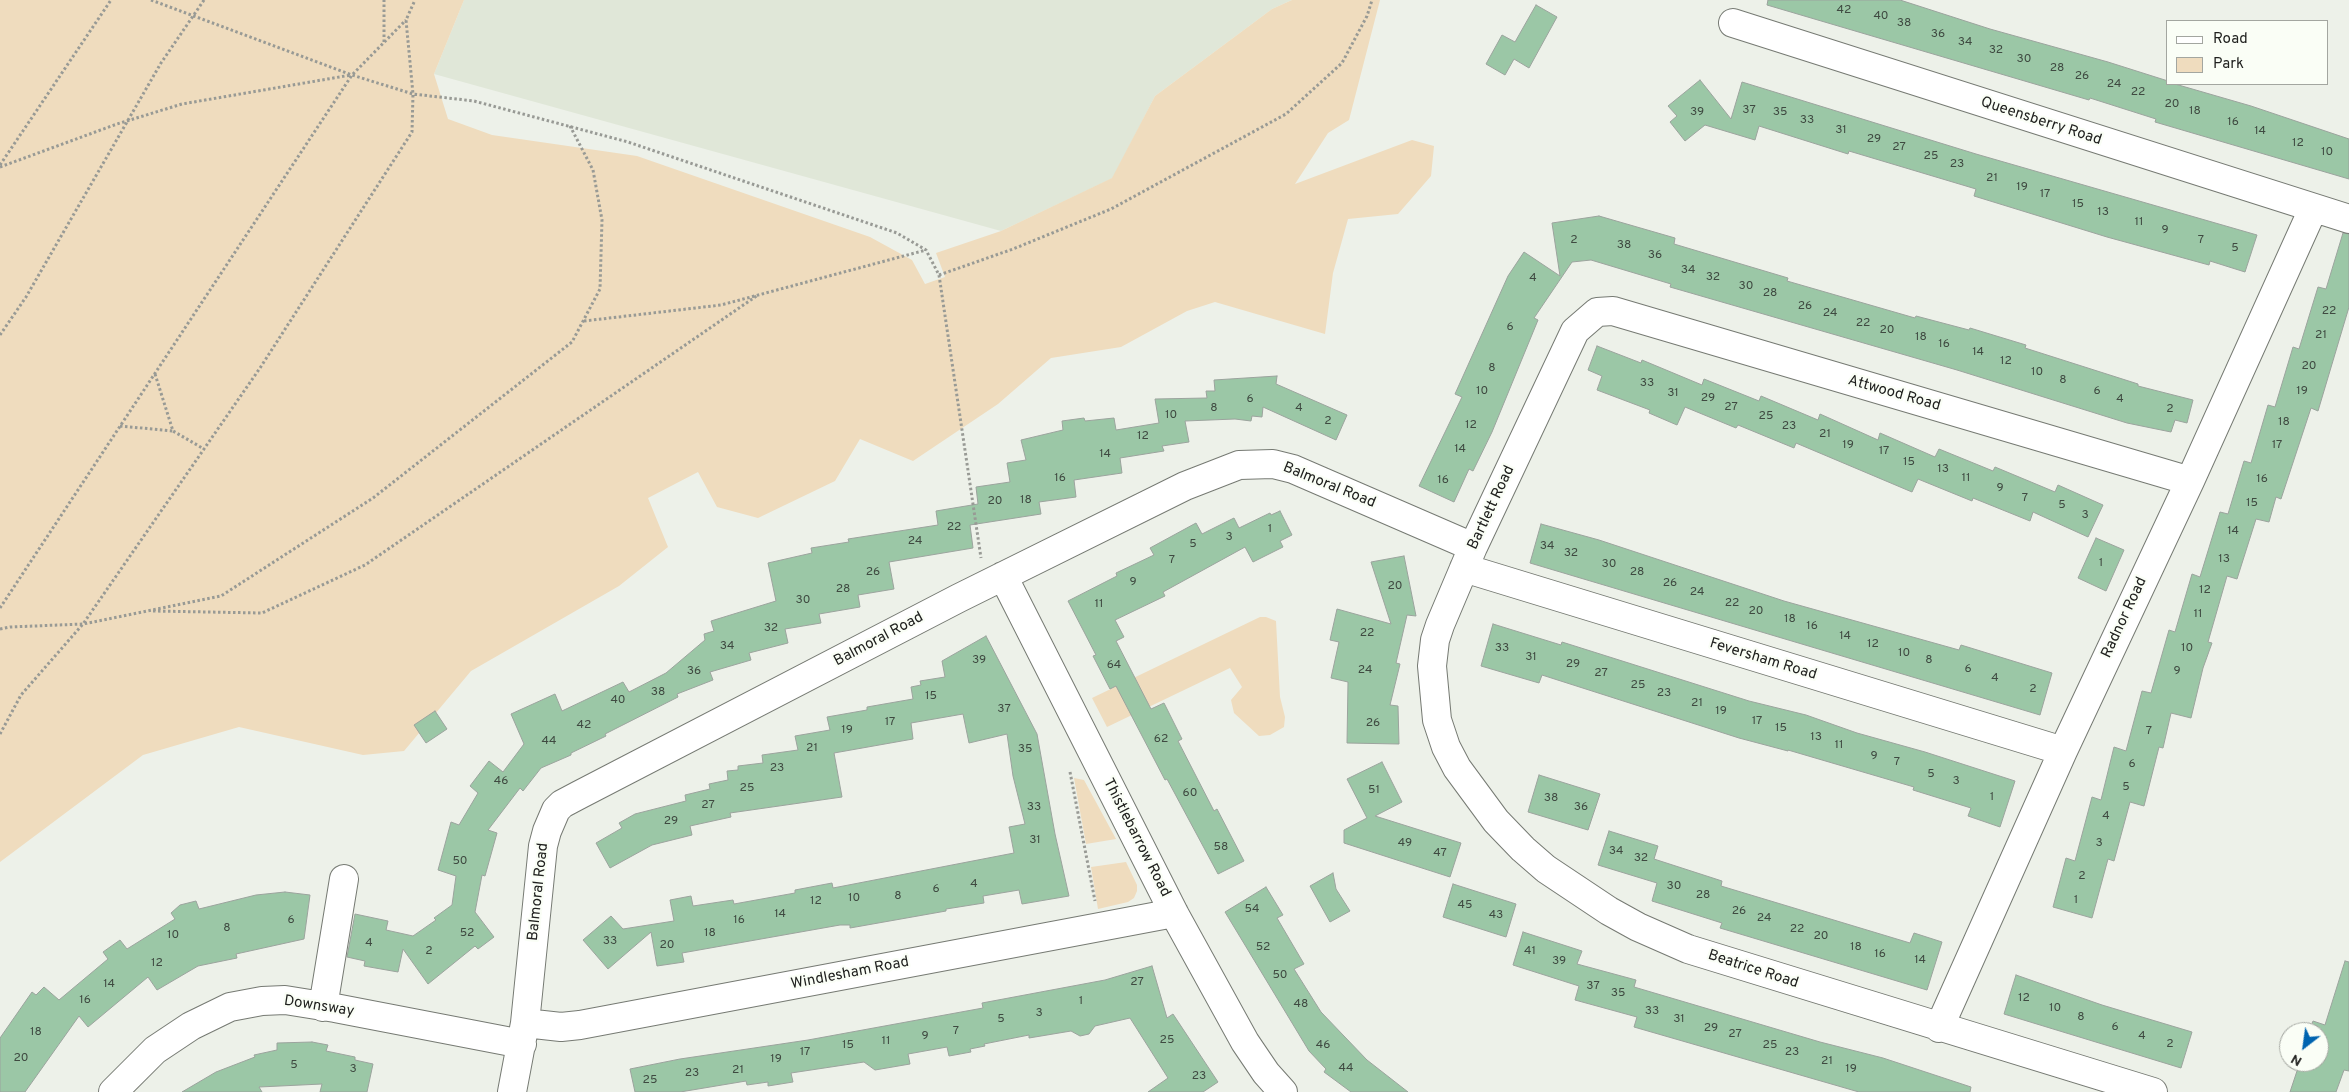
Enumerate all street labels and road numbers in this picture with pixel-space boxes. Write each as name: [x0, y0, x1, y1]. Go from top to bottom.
street label: Queensberry Road: [1978, 94, 2104, 150]
street label: Attwood Road: [1846, 372, 1942, 416]
street label: Balmoral Road: [1280, 459, 1378, 513]
street label: Bartlett Road: [1465, 463, 1519, 553]
street label: Radnor Road: [2098, 575, 2152, 661]
street label: Balmoral Road: [831, 609, 927, 671]
street label: Feversham Road: [1707, 635, 1819, 685]
street label: Thistlebarrow Road: [1098, 776, 1174, 900]
street label: Balmoral Road: [525, 842, 553, 942]
street label: Beatrice Road: [1705, 947, 1801, 993]
street label: Windlesham Road: [789, 954, 911, 994]
street label: Downsway: [283, 993, 355, 1021]

